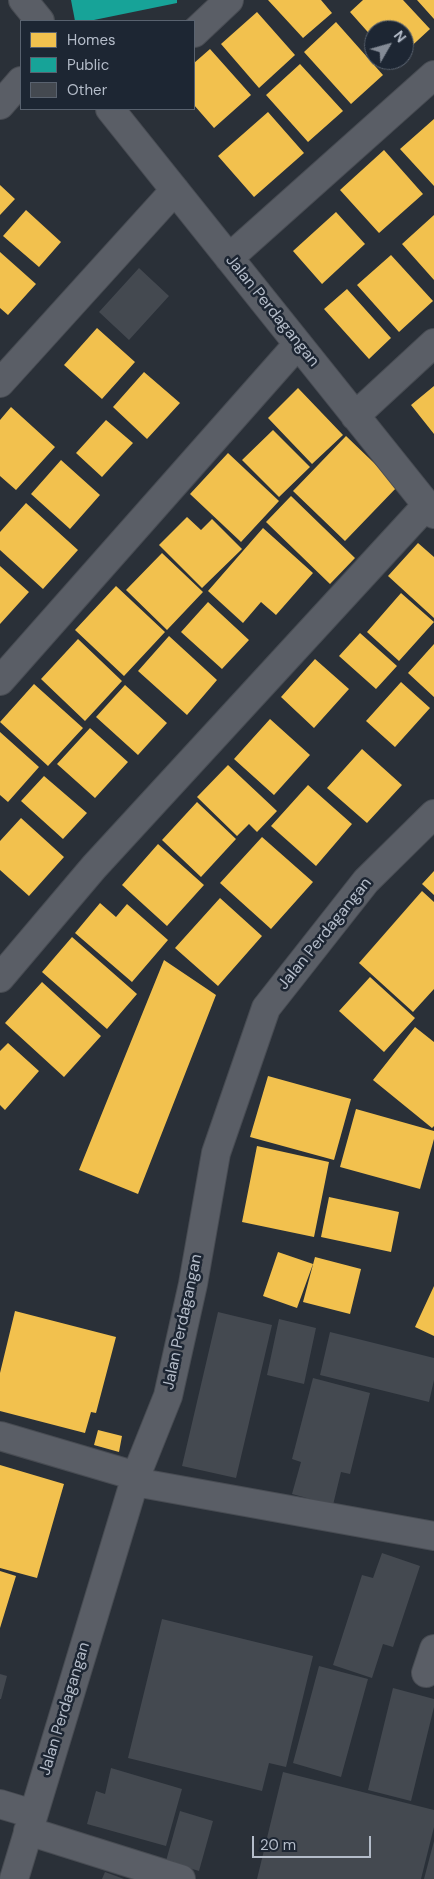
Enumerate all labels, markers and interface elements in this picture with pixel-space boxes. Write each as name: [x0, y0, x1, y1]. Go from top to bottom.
legend: [20, 20, 195, 110]
north arrow: [364, 20, 414, 70]
text: N: [390, 27, 410, 46]
text: Homes: [67, 30, 116, 50]
text: Public: [67, 55, 109, 75]
text: Other: [67, 80, 107, 100]
street label: Jalan Perdagangan: [221, 251, 323, 371]
street label: Jalan Perdagangan: [274, 874, 376, 994]
street label: Jalan Perdagangan: [159, 1252, 207, 1392]
street label: Jalan Perdagangan: [36, 1640, 94, 1778]
scale bar: [254, 1826, 373, 1858]
text: 20 m: [260, 1835, 296, 1855]

